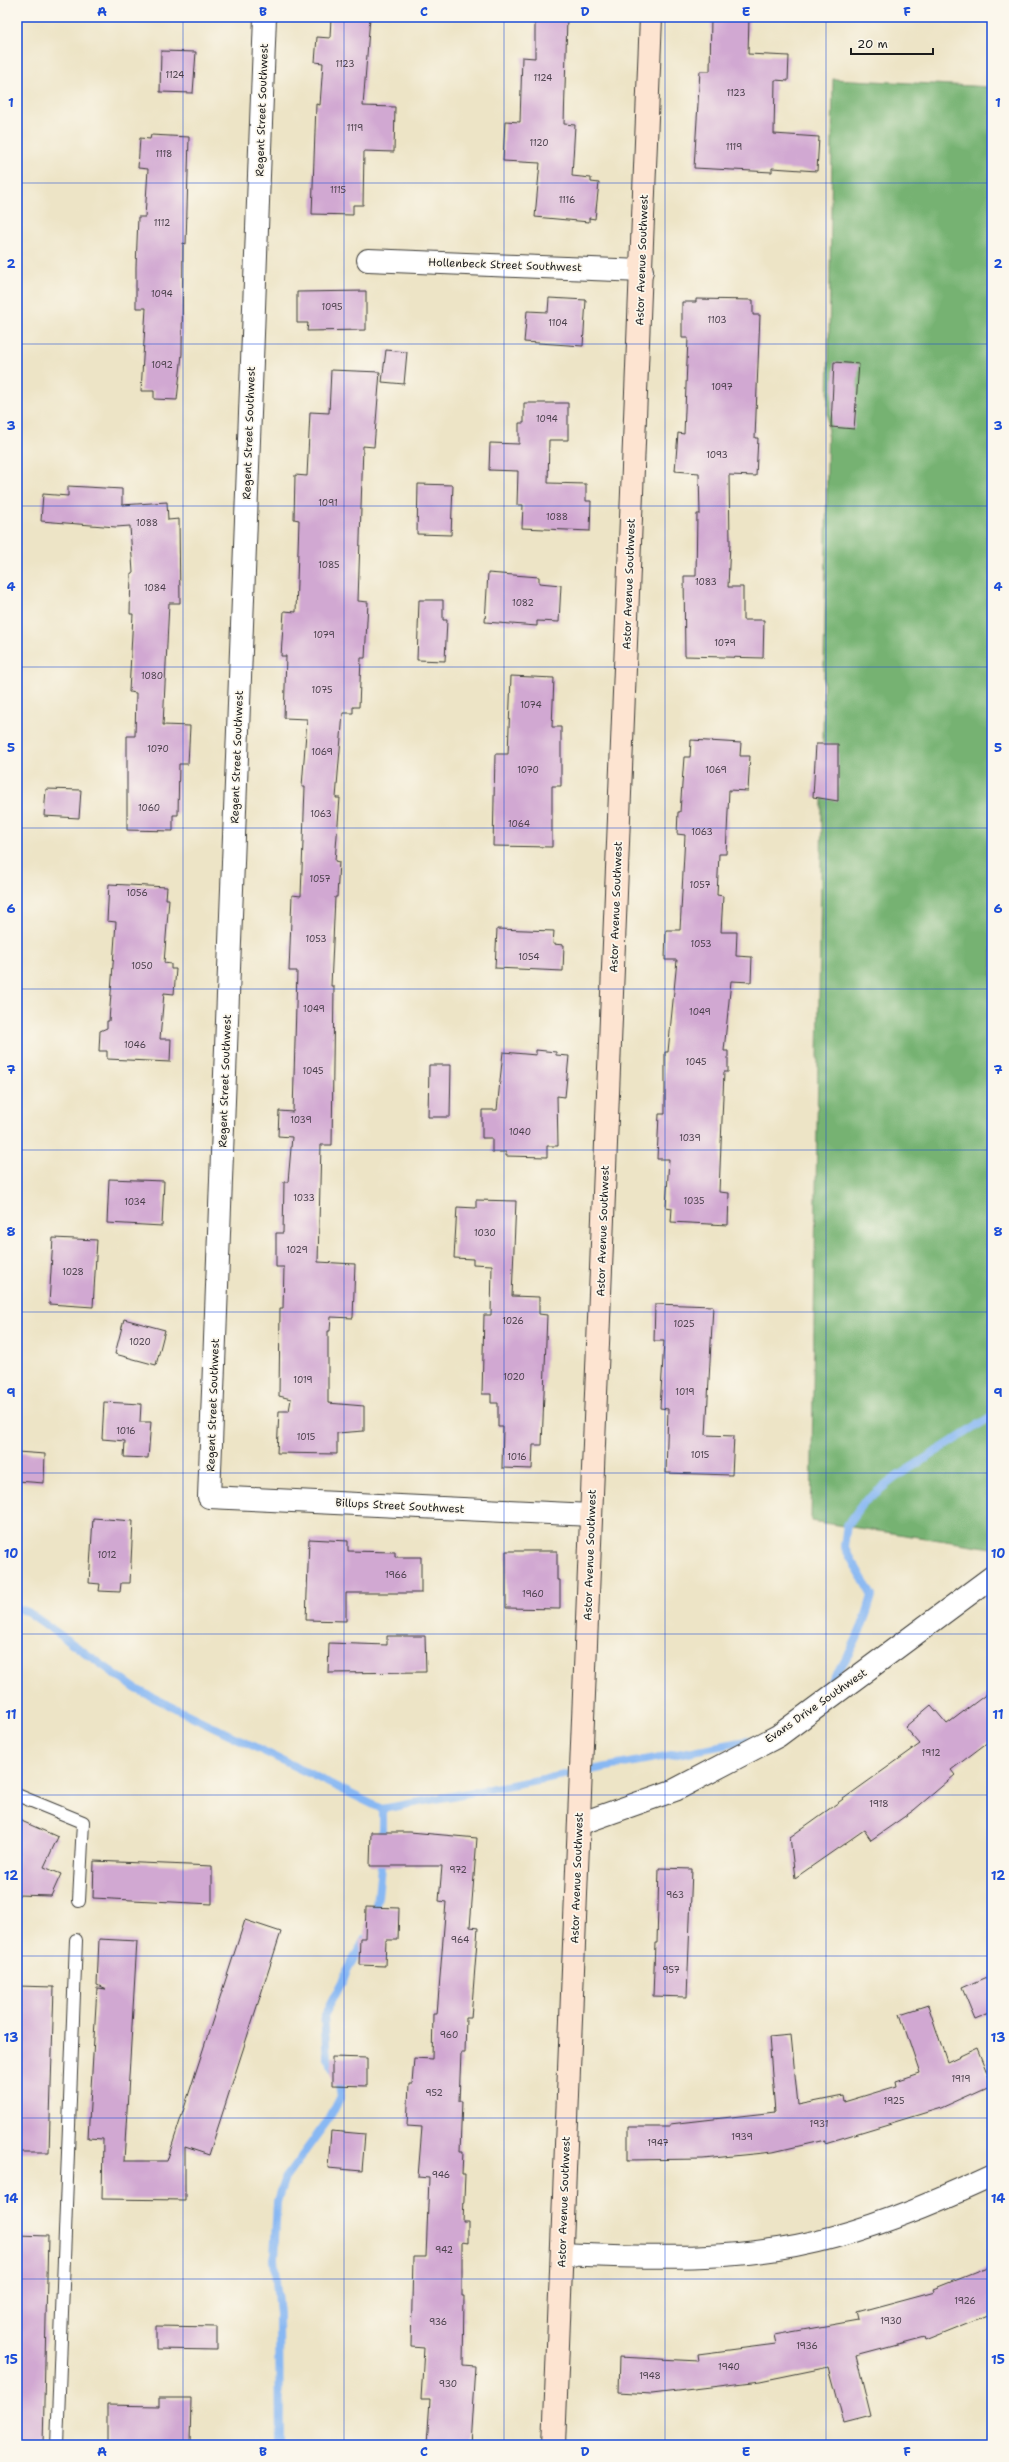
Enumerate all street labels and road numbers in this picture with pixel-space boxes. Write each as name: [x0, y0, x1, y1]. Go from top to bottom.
street label: Regent Street Southwest: [252, 43, 272, 177]
street label: Astor Avenue Southwest: [632, 194, 652, 326]
street label: Hollenbeck Street Southwest: [428, 255, 582, 275]
street label: Regent Street Southwest: [239, 366, 259, 500]
street label: Astor Avenue Southwest: [619, 518, 639, 650]
street label: Regent Street Southwest: [227, 690, 247, 824]
street label: Astor Avenue Southwest: [606, 841, 626, 973]
street label: Regent Street Southwest: [215, 1014, 235, 1148]
street label: Astor Avenue Southwest: [593, 1165, 613, 1297]
street label: Regent Street Southwest: [203, 1338, 223, 1472]
street label: Astor Avenue Southwest: [580, 1489, 600, 1621]
street label: Billups Street Southwest: [335, 1495, 465, 1517]
street label: Evans Drive Southwest: [762, 1665, 870, 1747]
street label: Astor Avenue Southwest: [567, 1812, 587, 1944]
street label: Astor Avenue Southwest: [554, 2136, 574, 2268]

